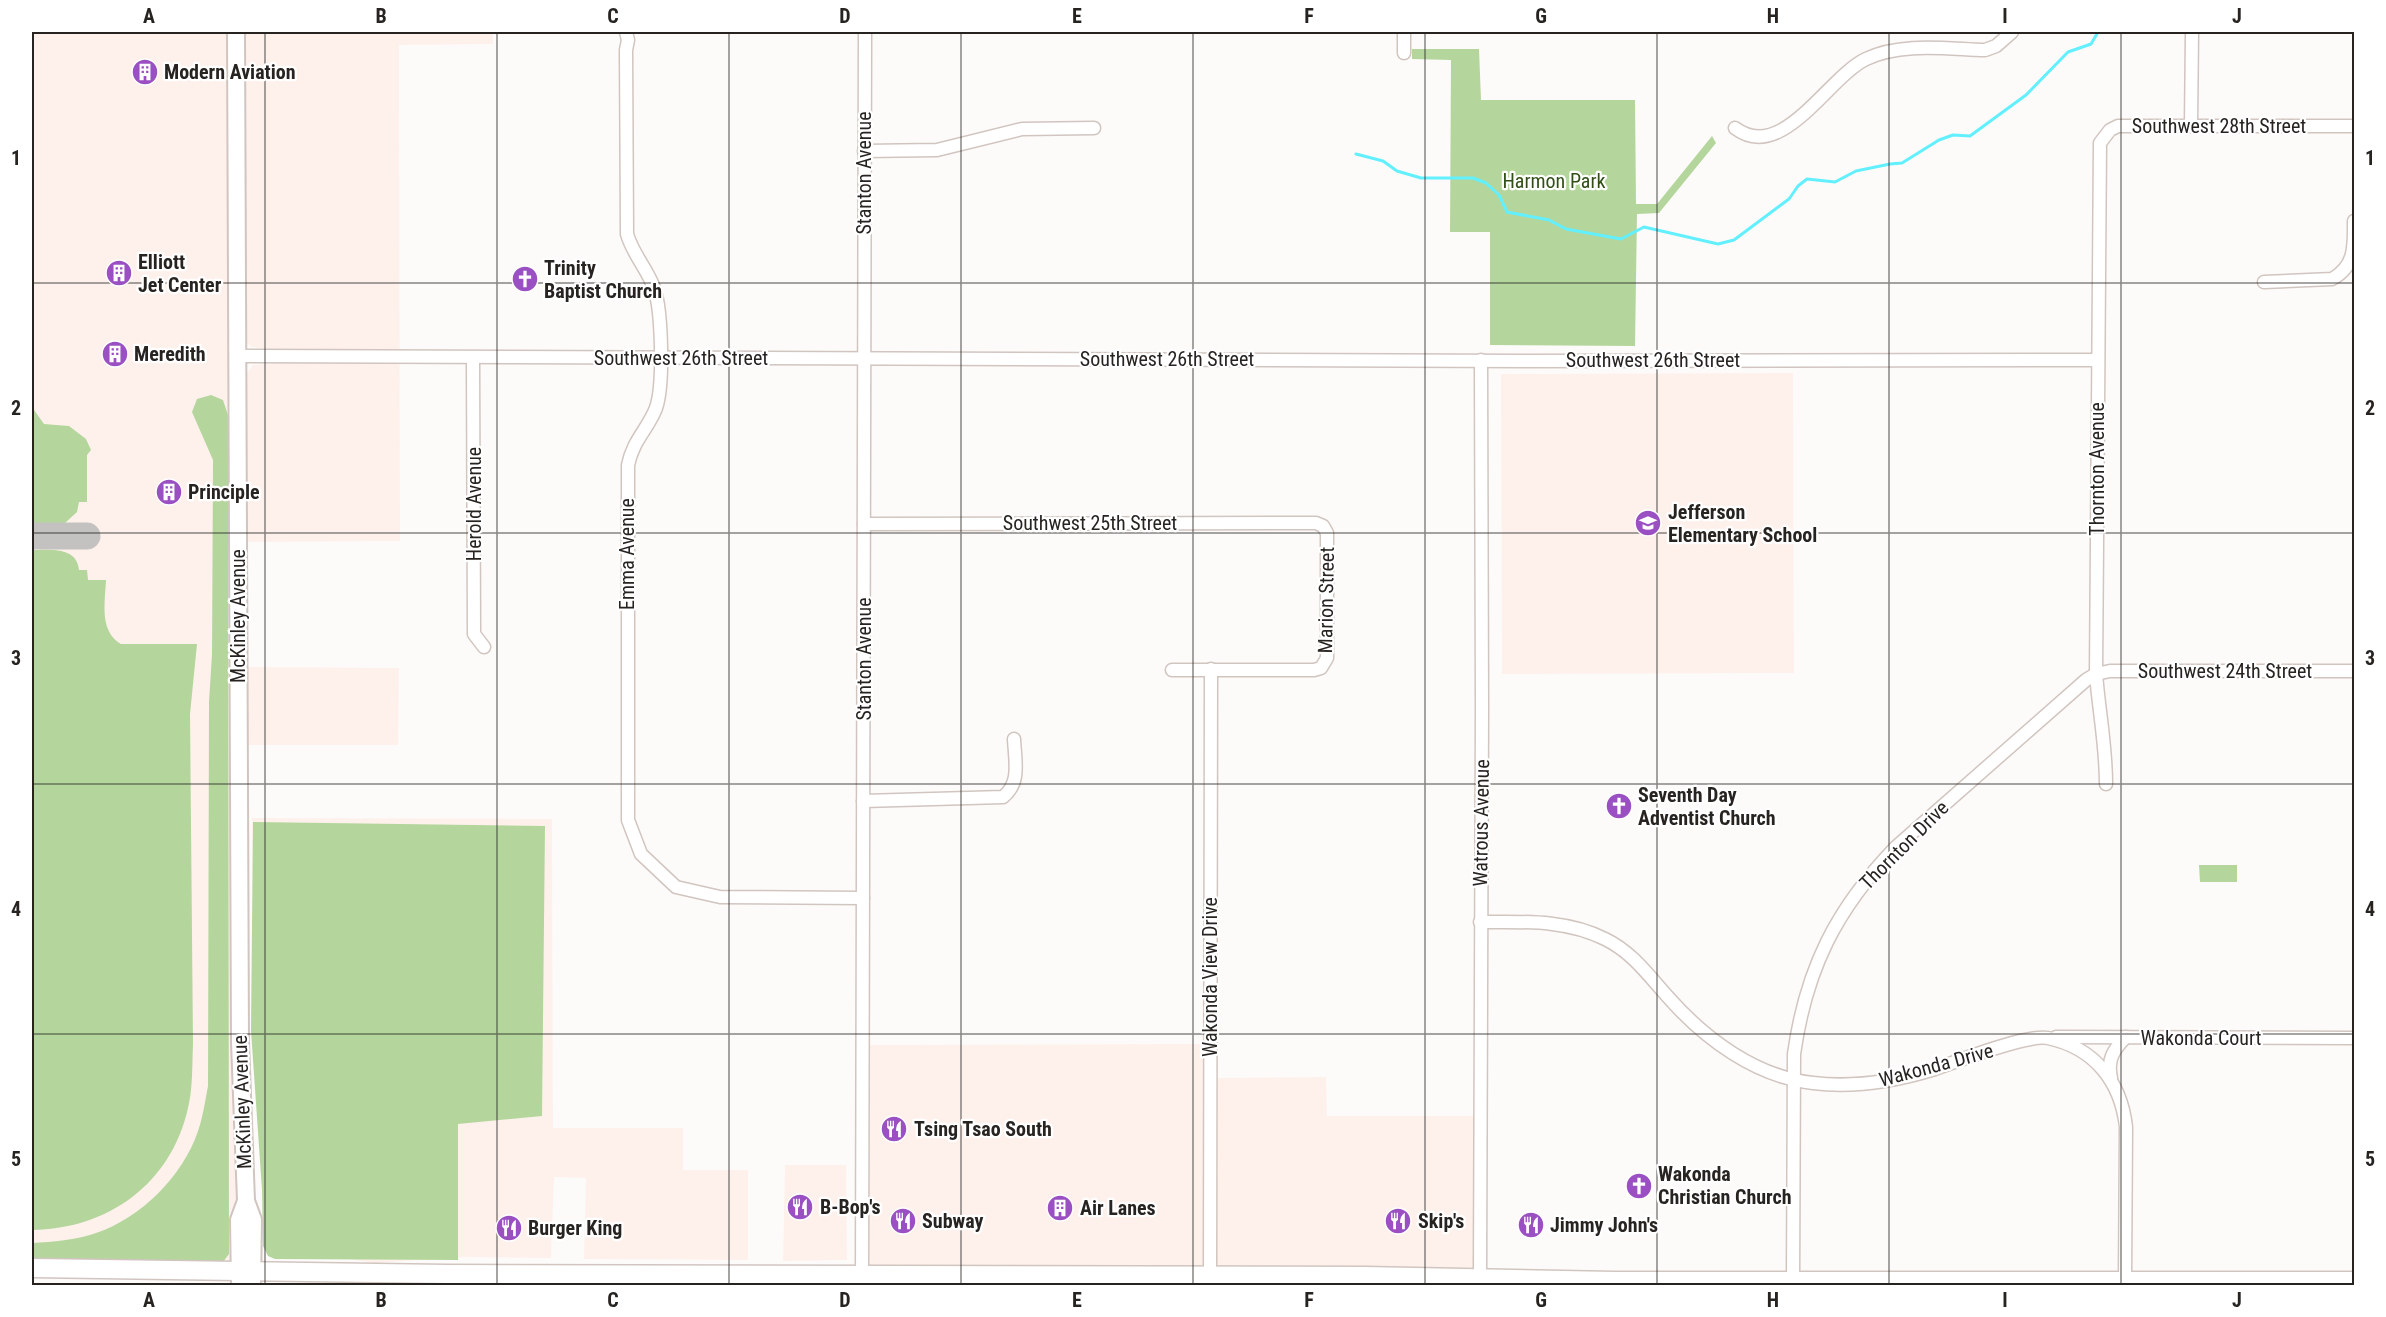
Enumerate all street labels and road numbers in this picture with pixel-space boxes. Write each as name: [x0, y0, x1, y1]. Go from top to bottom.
street label: Stanton Avenue: [852, 111, 876, 235]
street label: Southwest 28th Street: [2132, 114, 2306, 138]
street label: Southwest 26th Street: [594, 346, 768, 370]
street label: Southwest 26th Street: [1080, 347, 1254, 371]
street label: Southwest 26th Street: [1566, 348, 1740, 372]
street label: Thornton Avenue: [2085, 402, 2109, 536]
street label: Herold Avenue: [462, 447, 486, 561]
street label: Emma Avenue: [615, 498, 639, 610]
street label: Southwest 25th Street: [1003, 511, 1177, 535]
street label: Marion Street: [1313, 546, 1339, 653]
street label: McKinley Avenue: [226, 549, 250, 683]
street label: Stanton Avenue: [852, 597, 876, 721]
street label: Southwest 24th Street: [2138, 659, 2312, 683]
street label: Watrous Avenue: [1468, 759, 1494, 887]
street label: Thornton Drive: [1855, 796, 1953, 894]
street label: Wakonda View Drive: [1198, 897, 1222, 1057]
street label: Wakonda Court: [2141, 1026, 2262, 1050]
street label: McKinley Avenue: [228, 1035, 256, 1169]
street label: Wakonda Drive: [1876, 1038, 1996, 1092]

